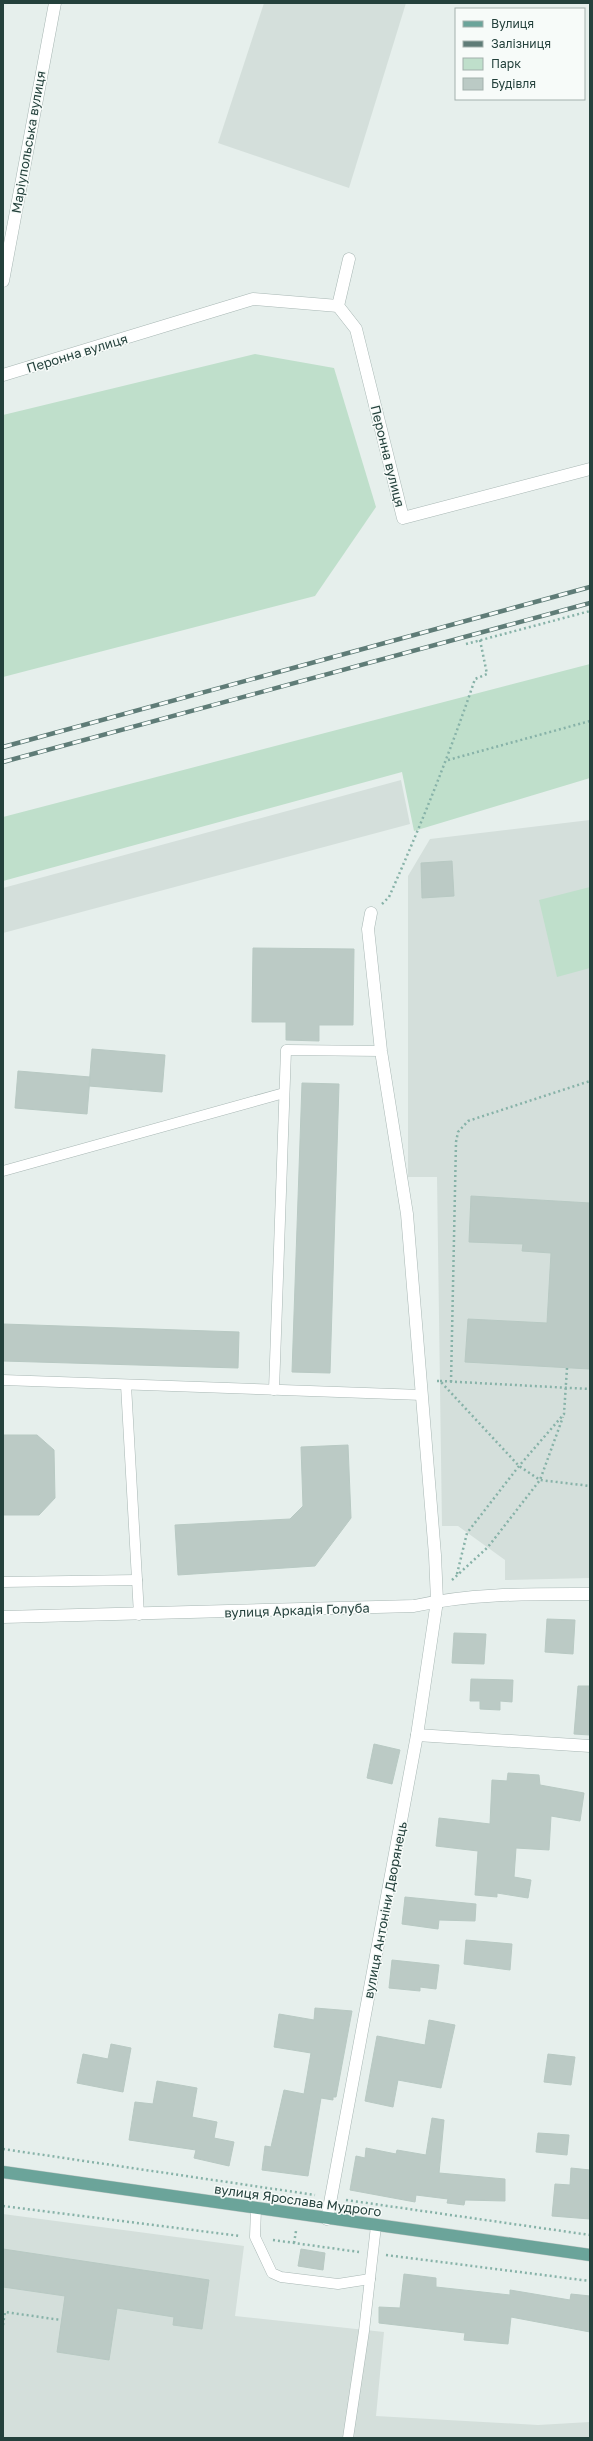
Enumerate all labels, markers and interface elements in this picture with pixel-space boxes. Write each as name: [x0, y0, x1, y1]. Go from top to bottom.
legend: [455, 8, 585, 100]
text: Вулиця: [491, 16, 534, 31]
text: Залізниця: [491, 36, 551, 51]
text: Парк: [491, 56, 521, 71]
street label: Маріупольська вулиця: [8, 70, 48, 214]
text: Будівля: [491, 76, 536, 91]
street label: Перонна вулиця: [25, 330, 129, 376]
street label: Перонна вулиця: [368, 403, 408, 509]
street label: вулиця Аркадія Голуба: [224, 1599, 370, 1621]
street label: вулиця Антоніни Дворянець: [360, 1820, 410, 2000]
street label: вулиця Ярослава Мудрого: [213, 2180, 383, 2220]

